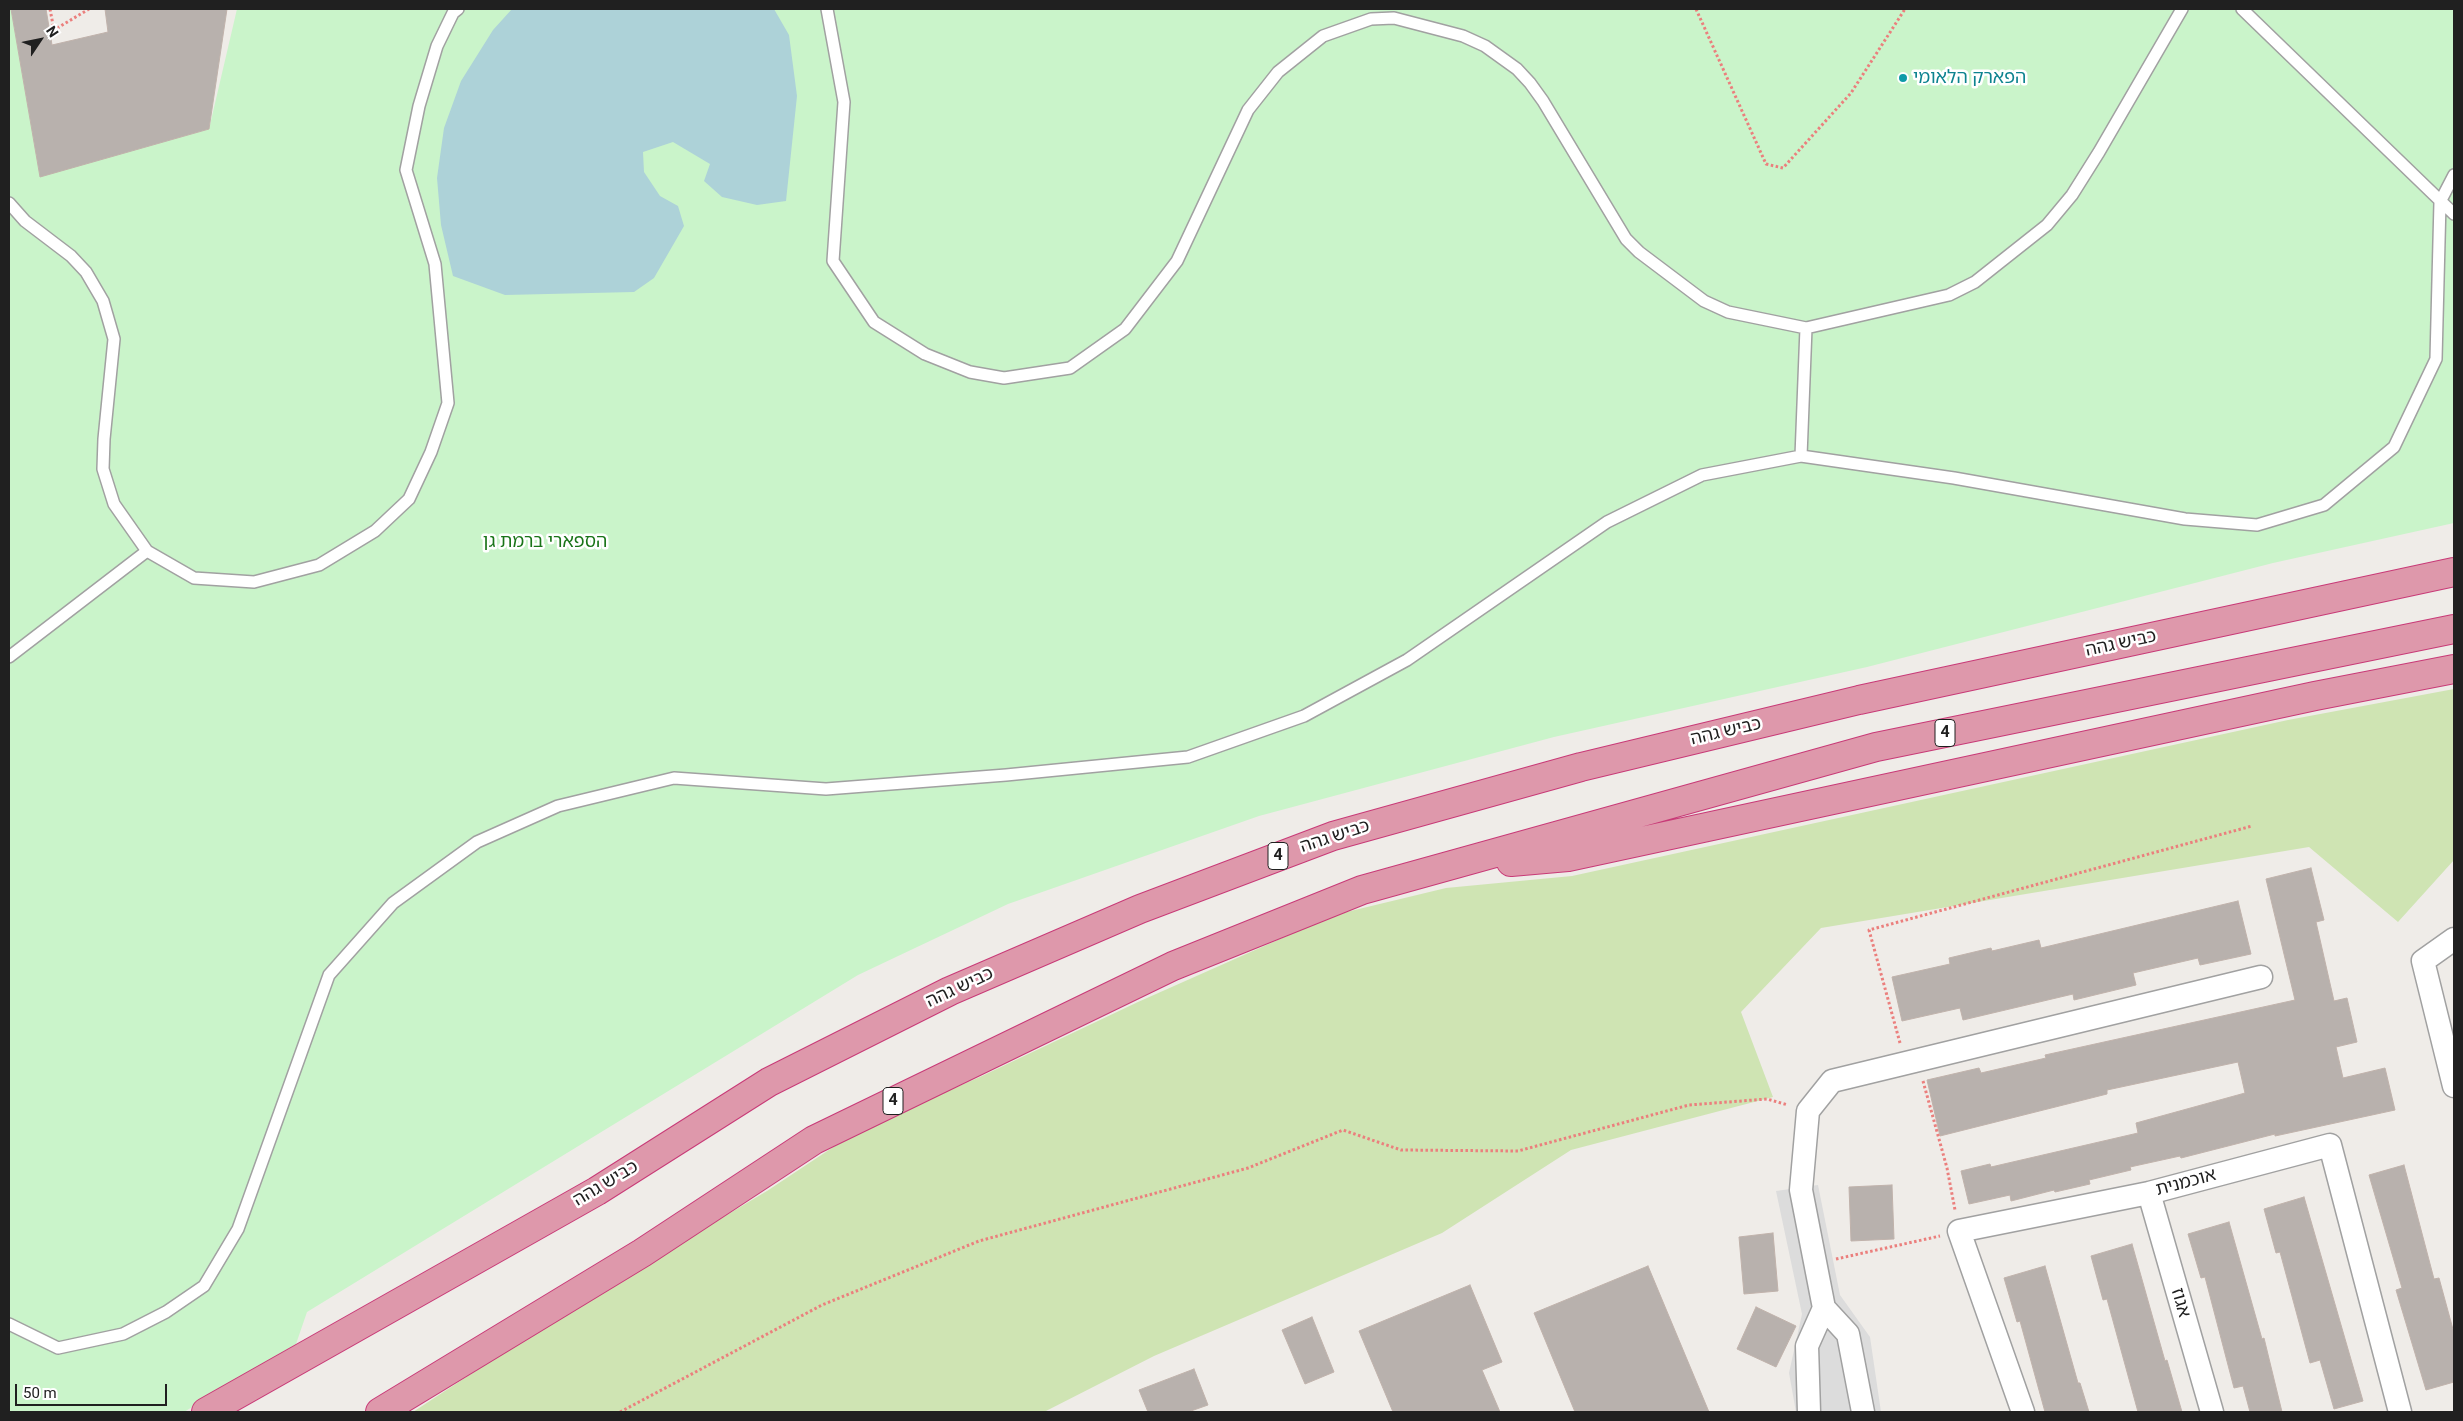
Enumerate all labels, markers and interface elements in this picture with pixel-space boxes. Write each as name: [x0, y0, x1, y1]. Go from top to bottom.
north arrow: [15, 15, 65, 65]
text: N: [43, 23, 62, 40]
place label: הפארק הלאומי: [1913, 67, 2026, 89]
marker: הפארק הלאומי: [1897, 72, 1909, 84]
park label: הספארי ברמת גן: [483, 531, 607, 553]
street label: כביש גהה: [2084, 626, 2158, 662]
street label: כביש גהה: [1689, 713, 1763, 751]
road number: 4: [1935, 720, 1955, 746]
street label: כביש גהה: [1298, 816, 1372, 858]
road number: 4: [1268, 842, 1288, 869]
street label: כביש גהה: [923, 963, 997, 1013]
road number: 4: [883, 1088, 903, 1114]
street label: כביש גהה: [570, 1156, 642, 1212]
street label: אוכמנית: [2153, 1165, 2219, 1201]
street label: אגוז: [2166, 1286, 2194, 1320]
scale bar: [18, 1374, 170, 1406]
text: 50 m: [23, 1384, 57, 1402]

